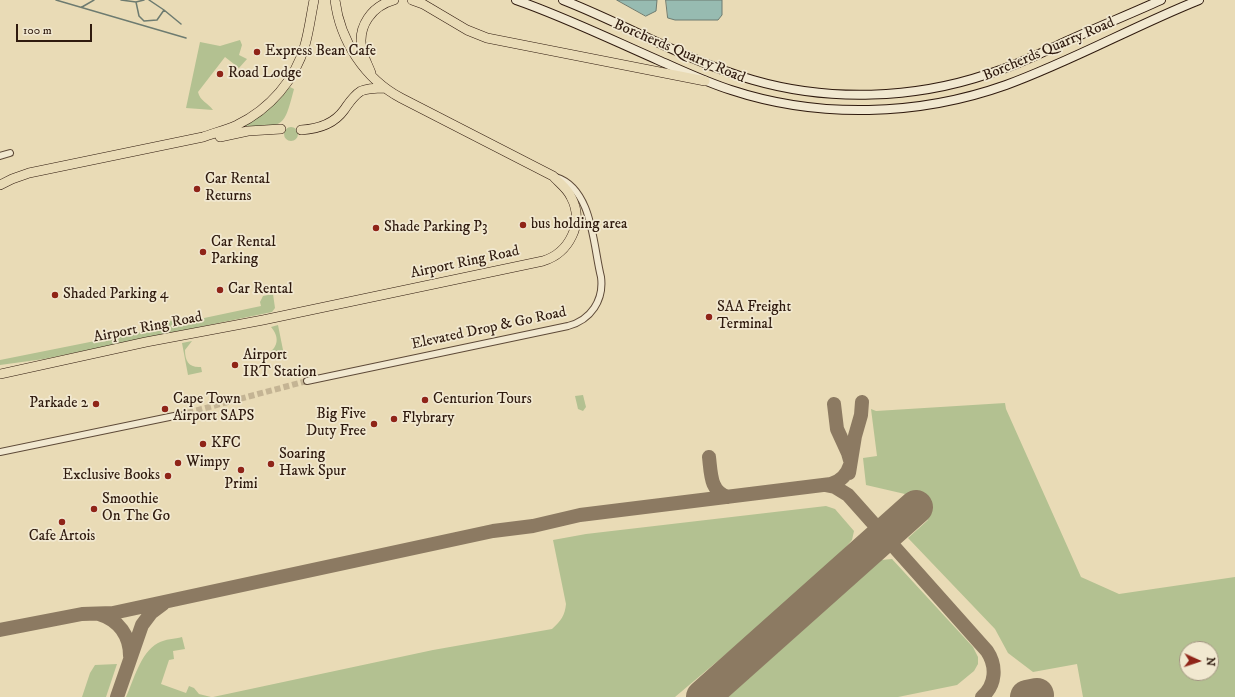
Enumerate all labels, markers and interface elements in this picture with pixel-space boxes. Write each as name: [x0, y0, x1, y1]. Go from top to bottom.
street label: Borcherds Quarry Road: [980, 14, 1118, 86]
scale bar: [18, 16, 94, 42]
street label: Borcherds Quarry Road: [610, 16, 748, 88]
text: 100 m: [23, 23, 52, 38]
place label: Express Bean Cafe: [265, 43, 376, 61]
marker: Express Bean Cafe: [252, 47, 262, 57]
place label: Road Lodge: [228, 65, 301, 83]
marker: Road Lodge: [215, 69, 225, 79]
place label: Car Rental Returns: [205, 171, 270, 206]
marker: Car Rental Returns: [192, 184, 202, 194]
place label: bus holding area: [531, 216, 627, 234]
place label: Shade Parking P3: [384, 219, 488, 237]
marker: bus holding area: [518, 220, 528, 230]
marker: Shade Parking P3: [371, 223, 381, 233]
place label: Car Rental Parking: [211, 234, 276, 269]
street label: Airport Ring Road: [409, 243, 521, 283]
marker: Car Rental Parking: [198, 247, 208, 257]
place label: Car Rental: [228, 281, 293, 299]
marker: Car Rental: [215, 285, 225, 295]
place label: Shaded Parking 4: [63, 286, 168, 304]
marker: Shaded Parking 4: [50, 290, 60, 300]
place label: SAA Freight Terminal: [717, 299, 791, 334]
street label: Elevated Drop & Go Road: [410, 304, 568, 354]
street label: Airport Ring Road: [92, 309, 204, 347]
marker: SAA Freight Terminal: [704, 312, 714, 322]
place label: Airport IRT Station: [243, 347, 317, 382]
marker: Airport IRT Station: [230, 360, 240, 370]
place label: Cape Town Airport SAPS: [173, 391, 254, 426]
place label: Centurion Tours: [433, 391, 532, 409]
place label: Parkade 2: [29, 395, 88, 413]
marker: Centurion Tours: [420, 395, 430, 405]
marker: Parkade 2: [91, 399, 101, 409]
marker: Cape Town Airport SAPS: [160, 404, 170, 414]
place label: Big Five Duty Free: [306, 406, 366, 441]
place label: Flybrary: [402, 410, 454, 428]
marker: Flybrary: [389, 414, 399, 424]
marker: Big Five Duty Free: [369, 419, 379, 429]
place label: KFC: [211, 435, 241, 453]
marker: KFC: [198, 439, 208, 449]
place label: Soaring Hawk Spur: [279, 446, 346, 481]
place label: Wimpy: [186, 454, 230, 472]
marker: Wimpy: [173, 458, 183, 468]
marker: Soaring Hawk Spur: [266, 459, 276, 469]
marker: Primi: [236, 465, 246, 475]
place label: Exclusive Books: [63, 467, 160, 485]
marker: Exclusive Books: [163, 471, 173, 481]
place label: Primi: [224, 476, 258, 494]
place label: Smoothie On The Go: [102, 491, 170, 526]
marker: Smoothie On The Go: [89, 504, 99, 514]
marker: Cafe Artois: [57, 517, 67, 527]
place label: Cafe Artois: [29, 528, 95, 546]
north arrow: [1179, 641, 1219, 681]
text: N: [1203, 657, 1217, 666]

